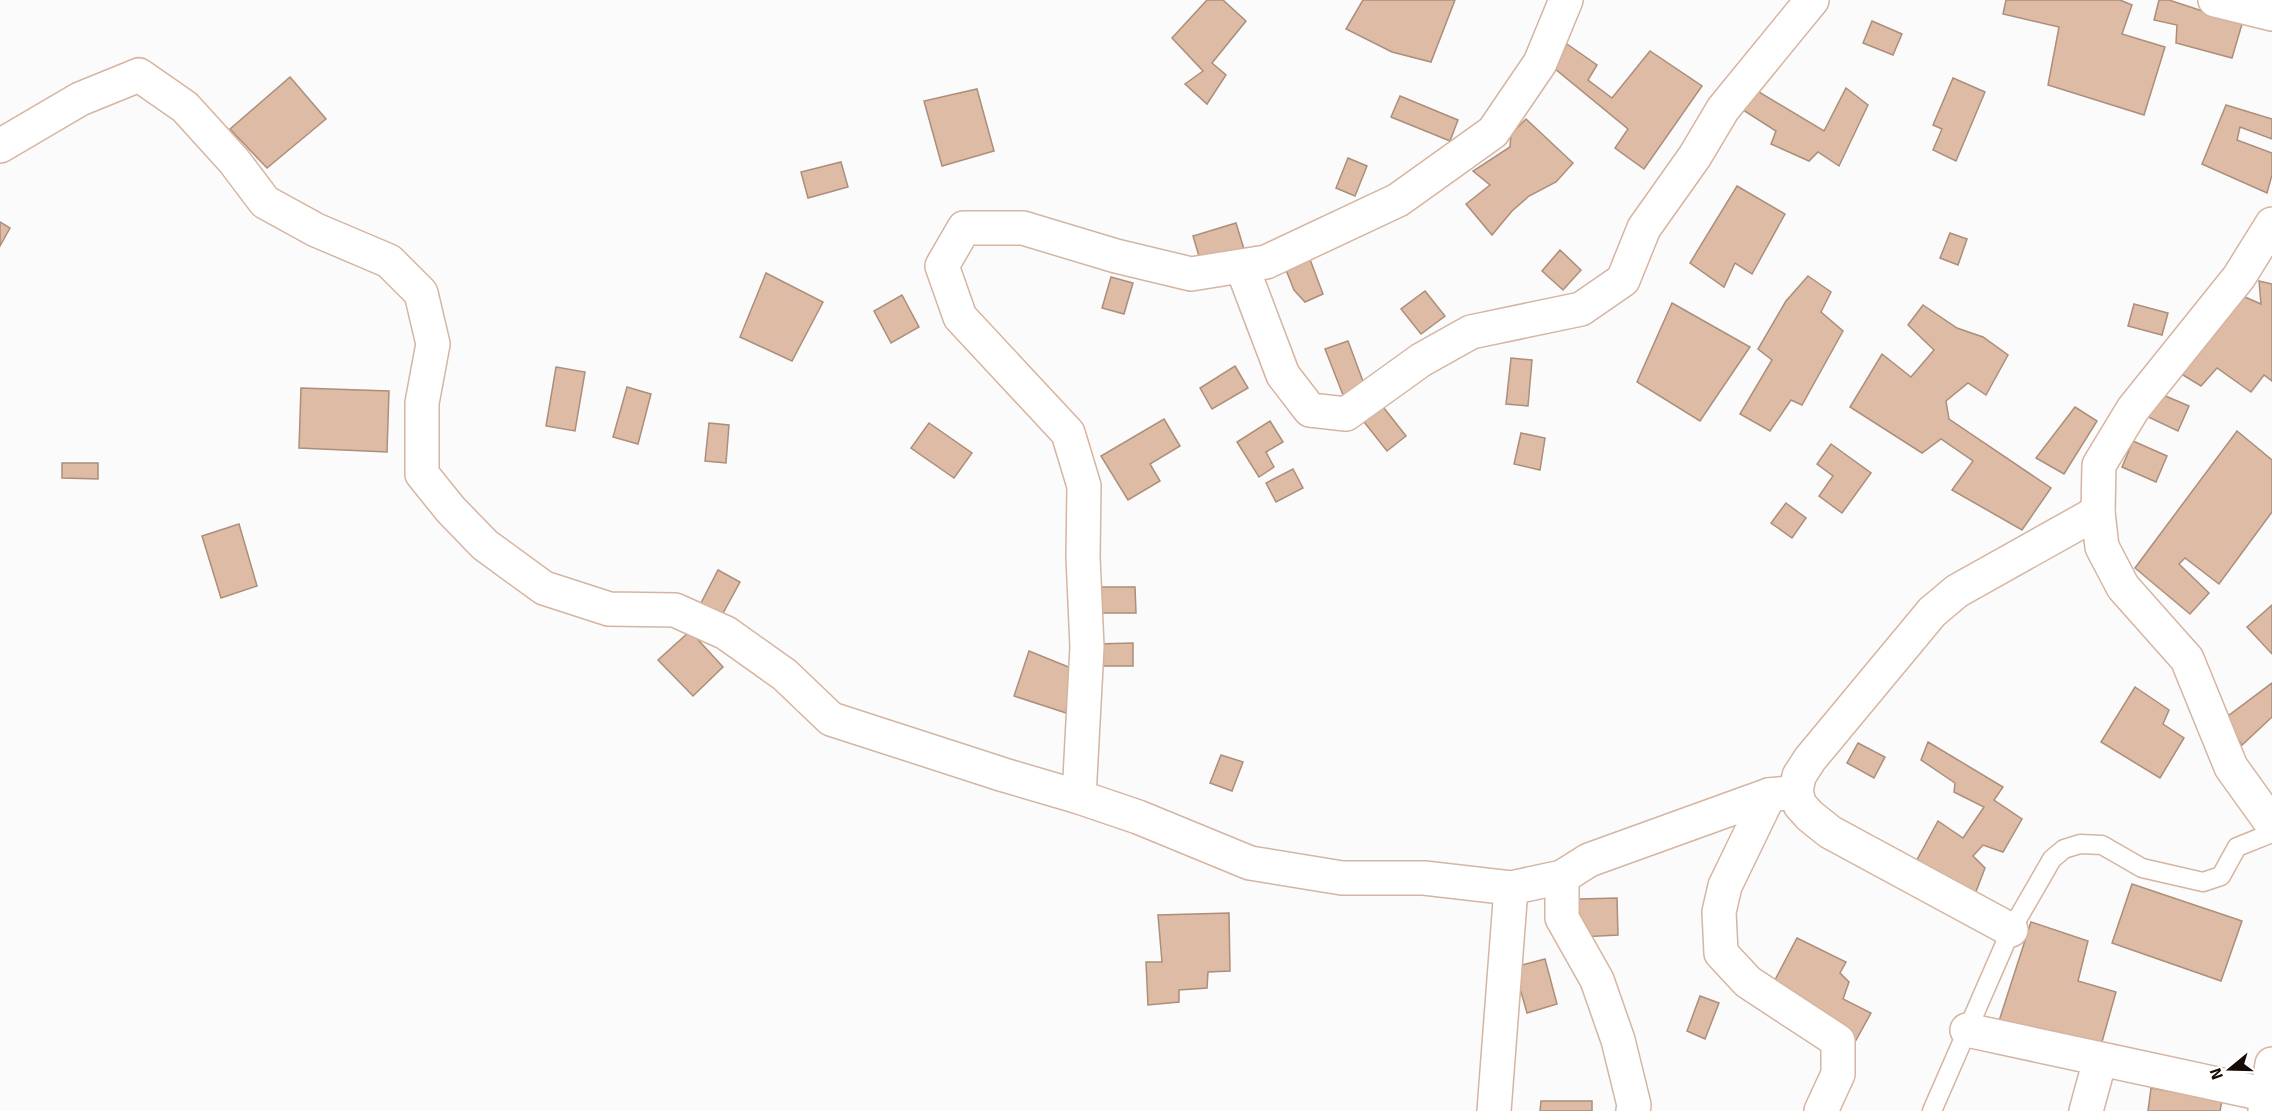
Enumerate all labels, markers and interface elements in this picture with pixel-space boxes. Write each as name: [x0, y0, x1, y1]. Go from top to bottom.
north arrow: [2200, 1039, 2260, 1099]
text: N: [2205, 1065, 2228, 1082]

